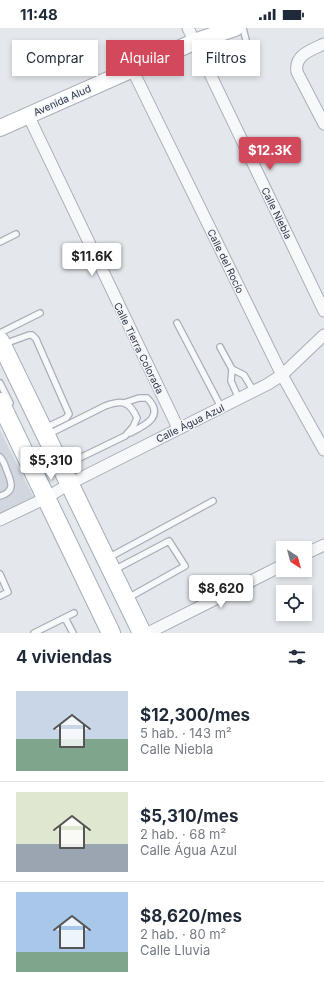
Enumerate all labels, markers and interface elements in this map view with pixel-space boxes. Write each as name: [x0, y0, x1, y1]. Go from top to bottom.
text: 11:48: [20, 5, 58, 24]
chip: Comprar: [12, 40, 98, 76]
chip: Alquilar: [106, 40, 184, 76]
chip: Filtros: [192, 40, 260, 76]
street label: Avenida Alud: [31, 82, 93, 118]
pin: $12.3K: [237, 137, 303, 171]
text: $12.3K: [248, 142, 292, 158]
street label: Calle Niebla: [259, 185, 295, 241]
street label: Calle del Rocío: [205, 227, 247, 295]
pin: $11.6K: [59, 243, 125, 277]
text: $11.6K: [71, 248, 113, 264]
street label: Calle Tierra Colorada: [112, 300, 166, 396]
street label: Calle Água Azul: [153, 400, 226, 445]
pin: $5,310: [18, 447, 84, 481]
text: $5,310: [29, 452, 73, 468]
north arrow: [276, 541, 312, 577]
map controls: [276, 541, 312, 621]
pin: $8,620: [188, 575, 254, 609]
text: $8,620: [198, 580, 244, 596]
button: locate: [276, 585, 312, 621]
icon: filters: [286, 646, 308, 668]
text: 4 viviendas: [16, 647, 112, 667]
text: $12,300/mes: [140, 705, 250, 725]
icon: home: [48, 707, 96, 755]
text: 5 hab. · 143 m²: [140, 725, 232, 741]
text: Calle Niebla: [140, 741, 213, 757]
text: $5,310/mes: [140, 806, 238, 826]
icon: home: [48, 808, 96, 856]
text: 2 hab. · 68 m²: [140, 826, 226, 842]
text: Calle Água Azul: [140, 842, 237, 858]
text: $8,620/mes: [140, 906, 242, 926]
icon: home: [48, 908, 96, 956]
text: 2 hab. · 80 m²: [140, 926, 226, 942]
text: Calle Lluvia: [140, 942, 210, 958]

